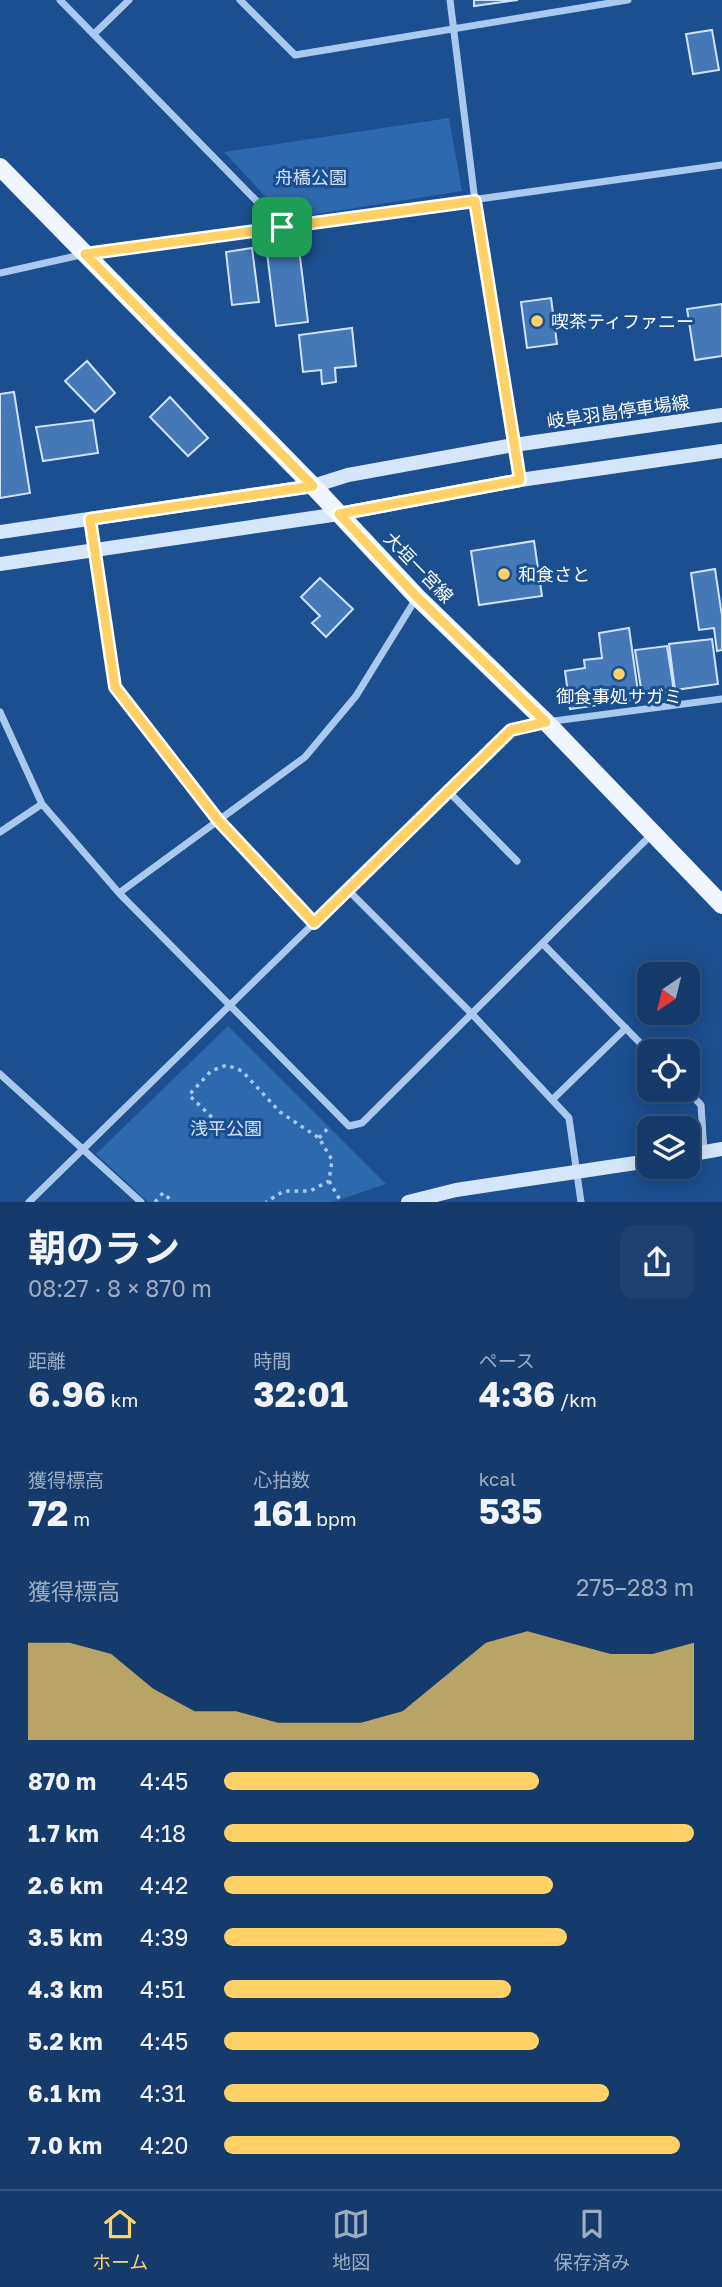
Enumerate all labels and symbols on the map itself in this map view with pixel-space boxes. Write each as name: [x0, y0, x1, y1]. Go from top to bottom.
park label: 舟橋公園: [275, 166, 347, 188]
pin: [252, 197, 312, 257]
place label: 喫茶ティファニー: [551, 310, 694, 332]
marker: 喫茶ティファニー: [529, 313, 545, 329]
street label: 岐阜羽島停車場線: [545, 390, 691, 432]
street label: 大垣一宮線: [380, 527, 458, 607]
place label: 和食さと: [518, 563, 590, 585]
marker: 和食さと: [496, 566, 512, 582]
marker: 御食事処サガミ: [611, 666, 627, 682]
place label: 御食事処サガミ: [556, 685, 682, 707]
north arrow: [637, 962, 700, 1026]
park label: 浅平公園: [190, 1117, 262, 1139]

